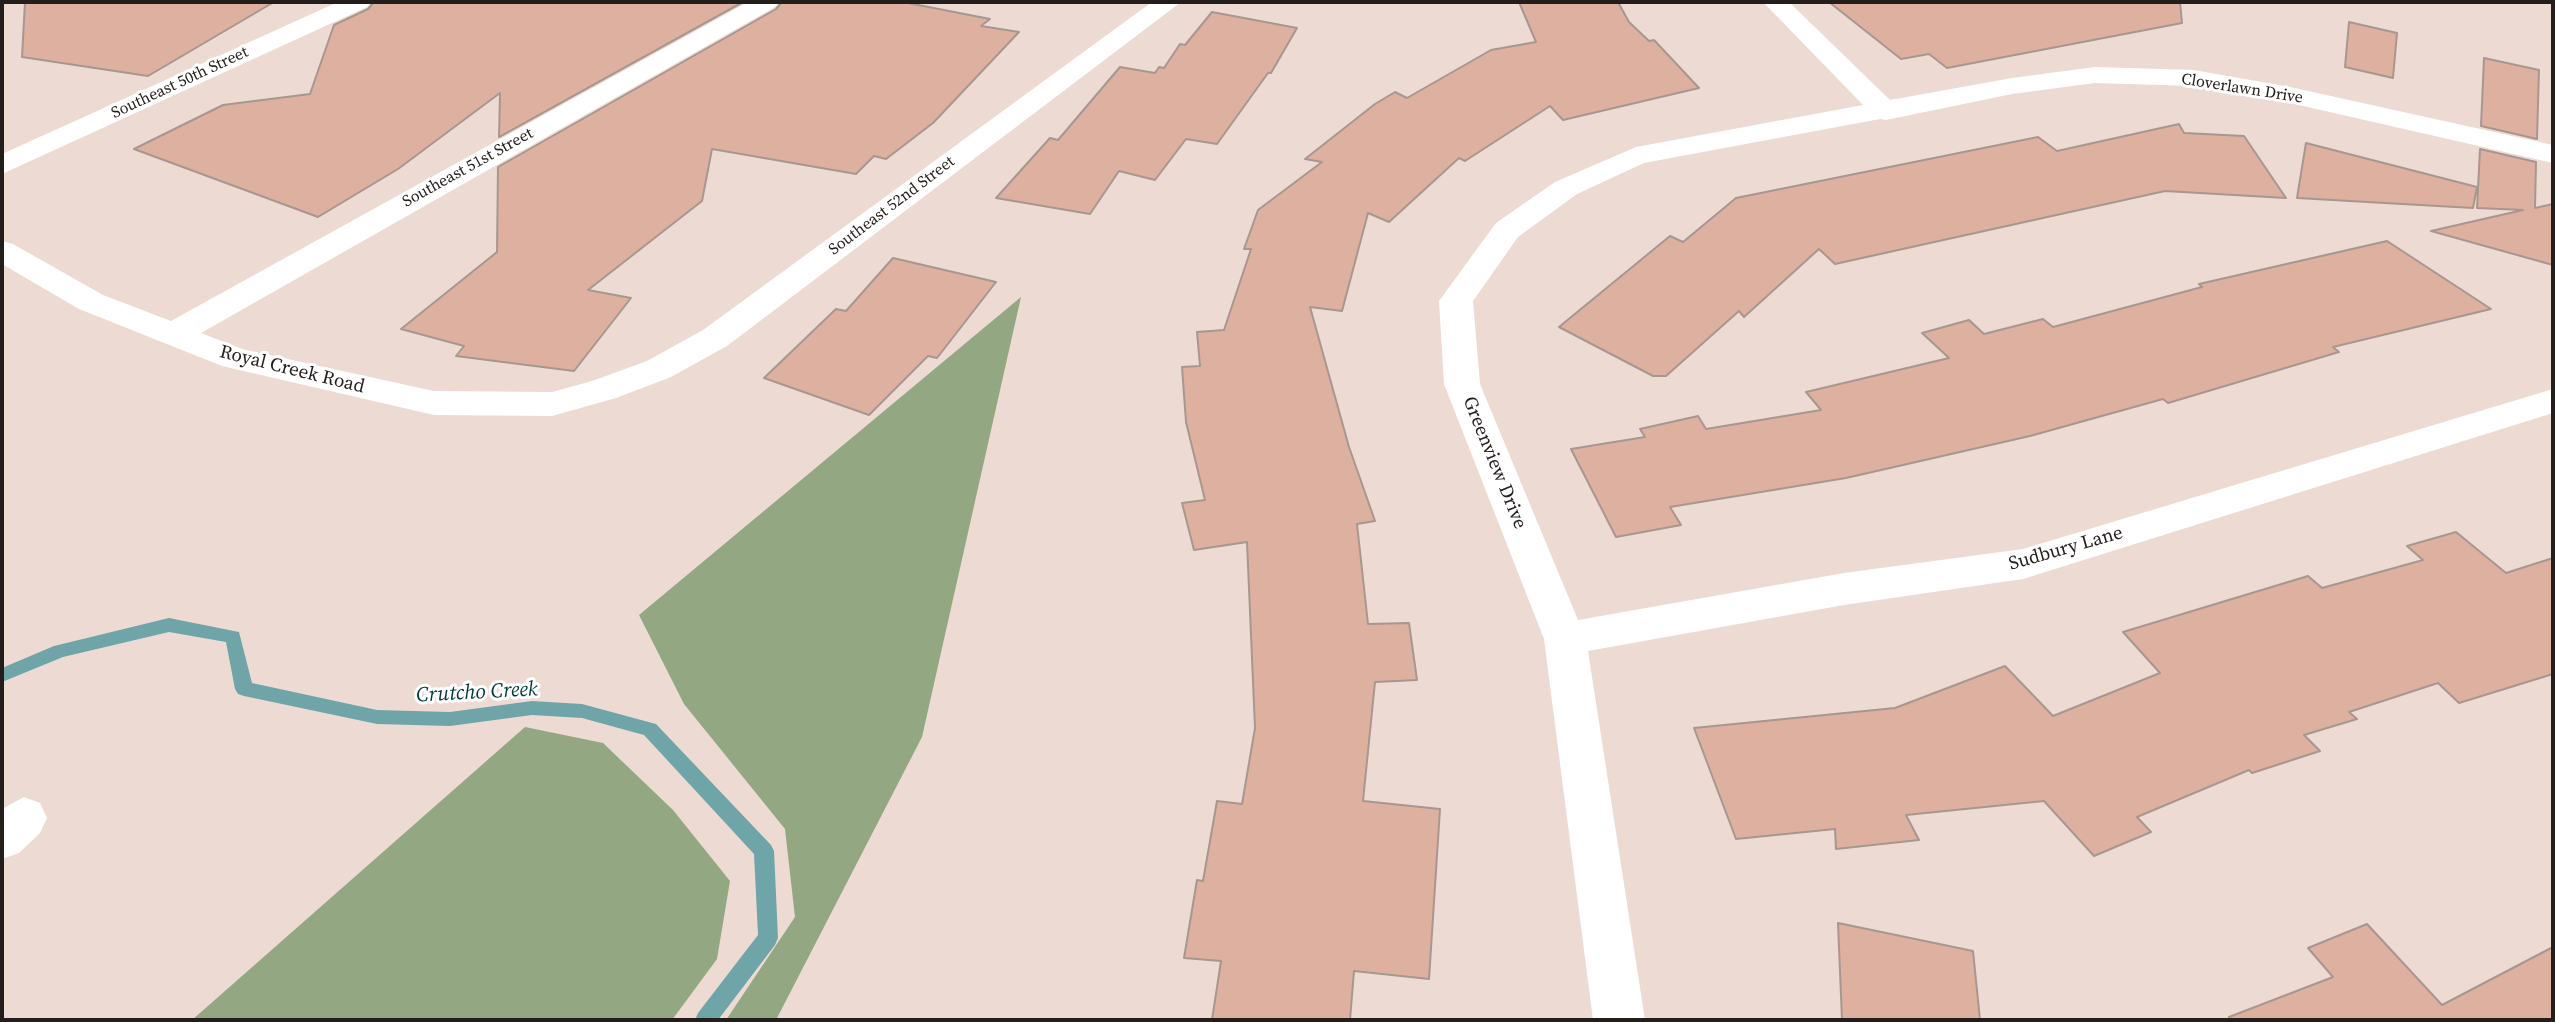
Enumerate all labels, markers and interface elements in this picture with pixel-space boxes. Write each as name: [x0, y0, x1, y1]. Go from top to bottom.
street label: Southeast 50th Street: [108, 43, 252, 123]
street label: Cloverlawn Drive: [2180, 70, 2304, 108]
street label: Southeast 51st Street: [399, 124, 537, 212]
street label: Southeast 52nd Street: [825, 152, 959, 260]
street label: Royal Creek Road: [217, 341, 367, 399]
street label: Greenview Drive: [1457, 394, 1531, 532]
street label: Sudbury Lane: [2006, 522, 2126, 576]
water label: Crutcho Creek: [416, 677, 538, 709]

